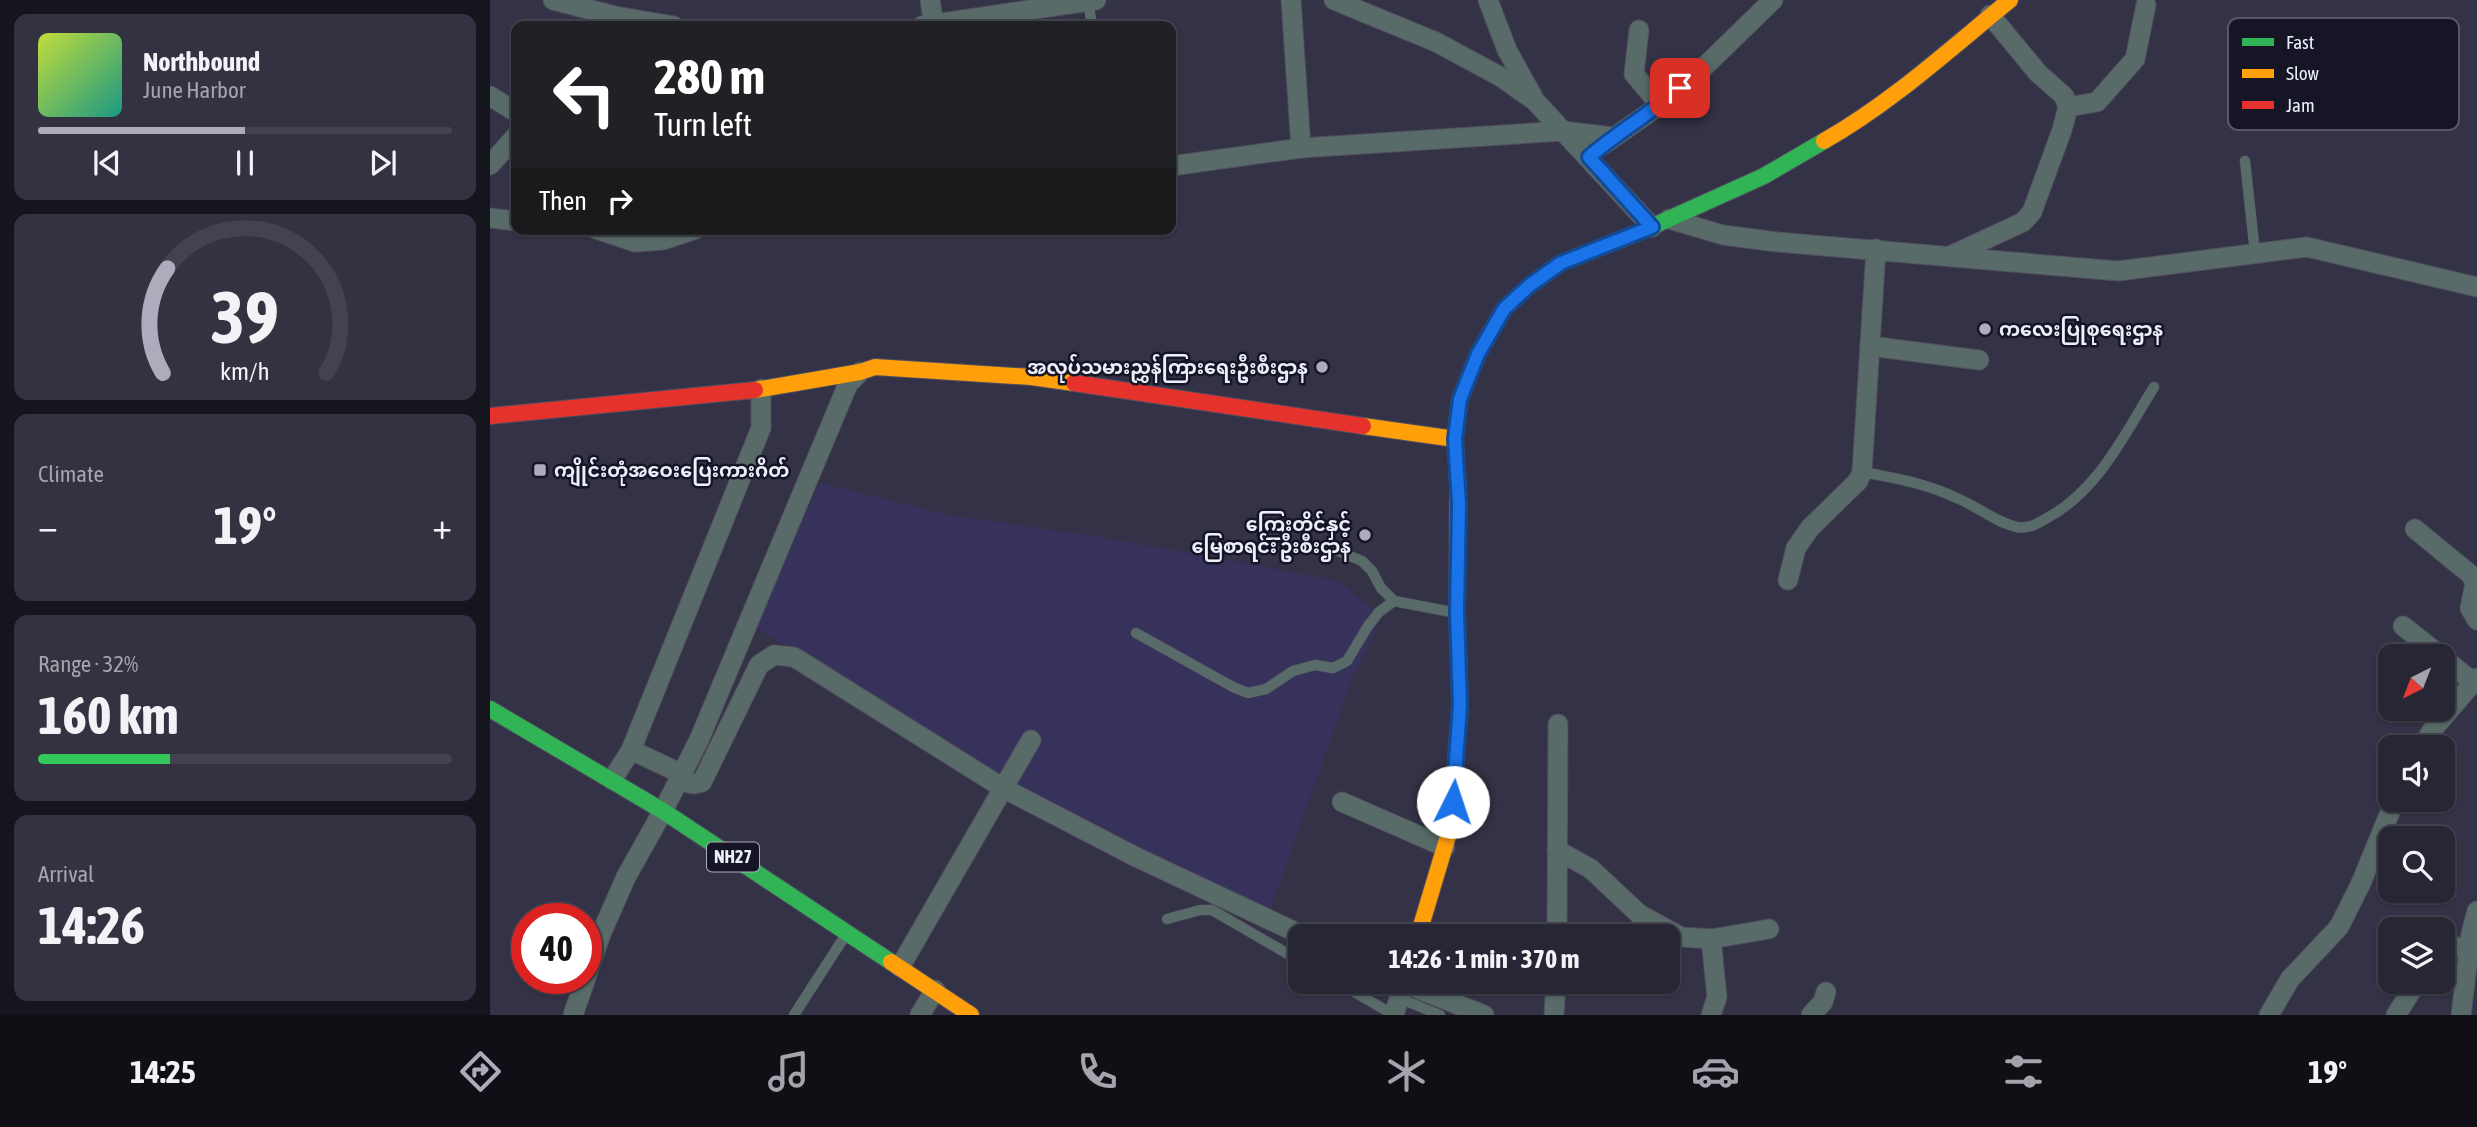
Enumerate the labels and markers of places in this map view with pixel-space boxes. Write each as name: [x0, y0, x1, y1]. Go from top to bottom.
pin: [1650, 58, 1710, 118]
place label: ကလေးပြုစုရေးဌာန: [1999, 316, 2164, 345]
marker: ကလေးပြုစုရေးဌာန: [1977, 321, 1993, 337]
place label: အလုပ်သမားညွှန်ကြားရေးဦးစီးဌာန: [1027, 354, 1308, 383]
marker: အလုပ်သမားညွှန်ကြားရေးဦးစီးဌာန: [1314, 359, 1330, 375]
place label: ကျိုင်းတုံအဝေးပြေးကားဂိတ်: [554, 457, 789, 487]
marker: ကျိုင်းတုံအဝေးပြေးကားဂိတ်: [532, 462, 548, 478]
place label: ကြေးတိုင်နှင့် မြေစာရင်း ဦးစီးဌာန: [1191, 511, 1351, 562]
marker: ကြေးတိုင်နှင့် မြေစာရင်း ဦးစီးဌာန: [1357, 527, 1373, 543]

